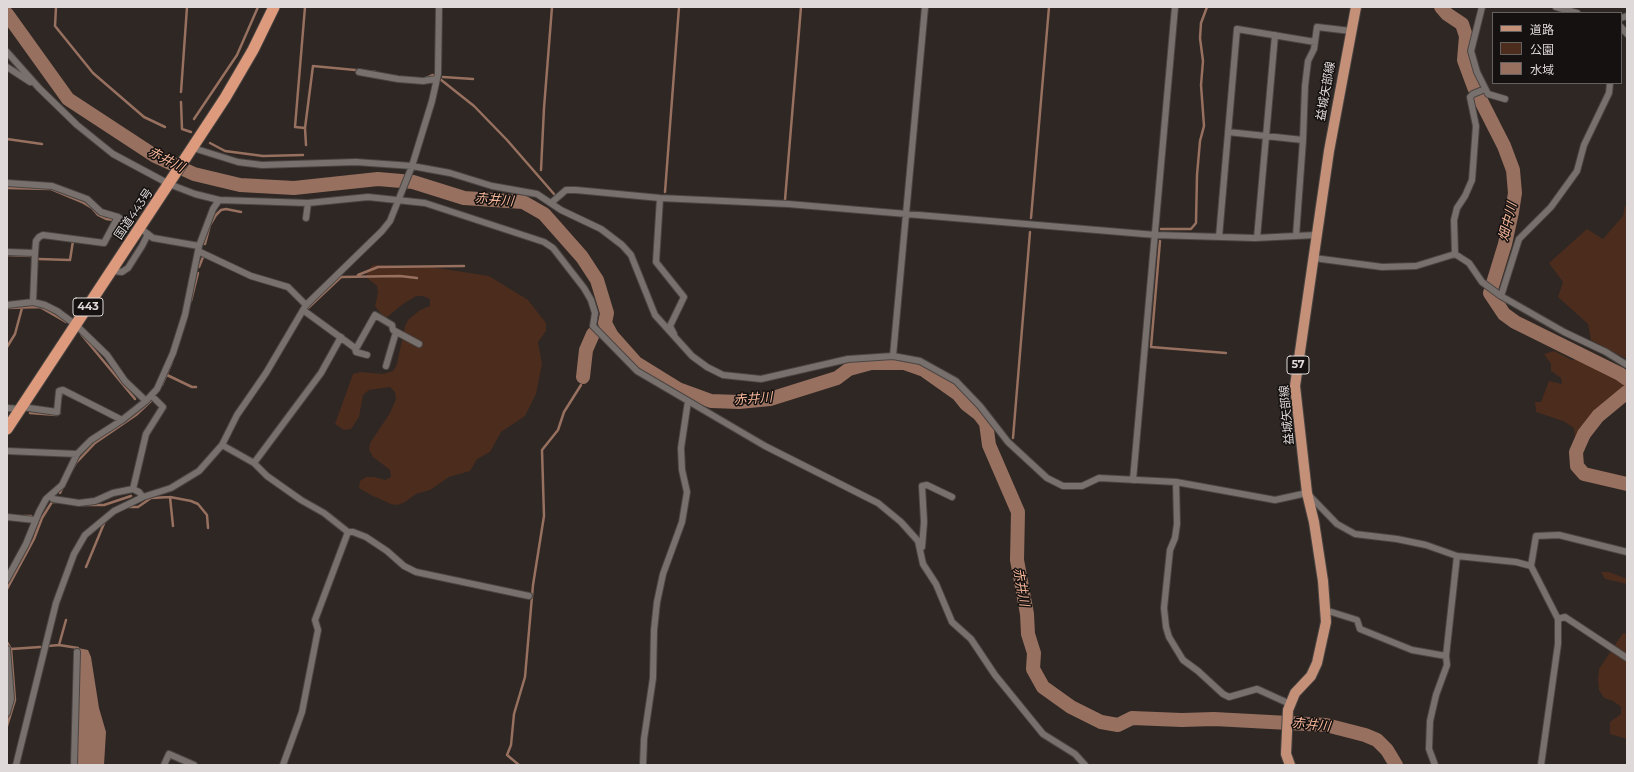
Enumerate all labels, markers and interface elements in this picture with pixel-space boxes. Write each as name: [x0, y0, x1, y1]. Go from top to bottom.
legend: [1492, 12, 1622, 84]
text: 道路: [1530, 22, 1554, 37]
text: 公園: [1530, 42, 1554, 57]
street label: 益城矢部線: [1314, 60, 1338, 122]
text: 水域: [1530, 62, 1554, 77]
water label: 赤井川: [145, 144, 187, 176]
street label: 国道443号: [112, 186, 156, 242]
water label: 赤井川: [474, 191, 514, 209]
water label: 畑中川: [1496, 201, 1520, 243]
road number: 443: [73, 298, 103, 316]
road number: 57: [1287, 356, 1309, 374]
street label: 益城矢部線: [1277, 384, 1297, 446]
water label: 赤井川: [733, 390, 773, 408]
water label: 赤井川: [1010, 566, 1032, 608]
water label: 赤井川: [1291, 715, 1331, 735]

